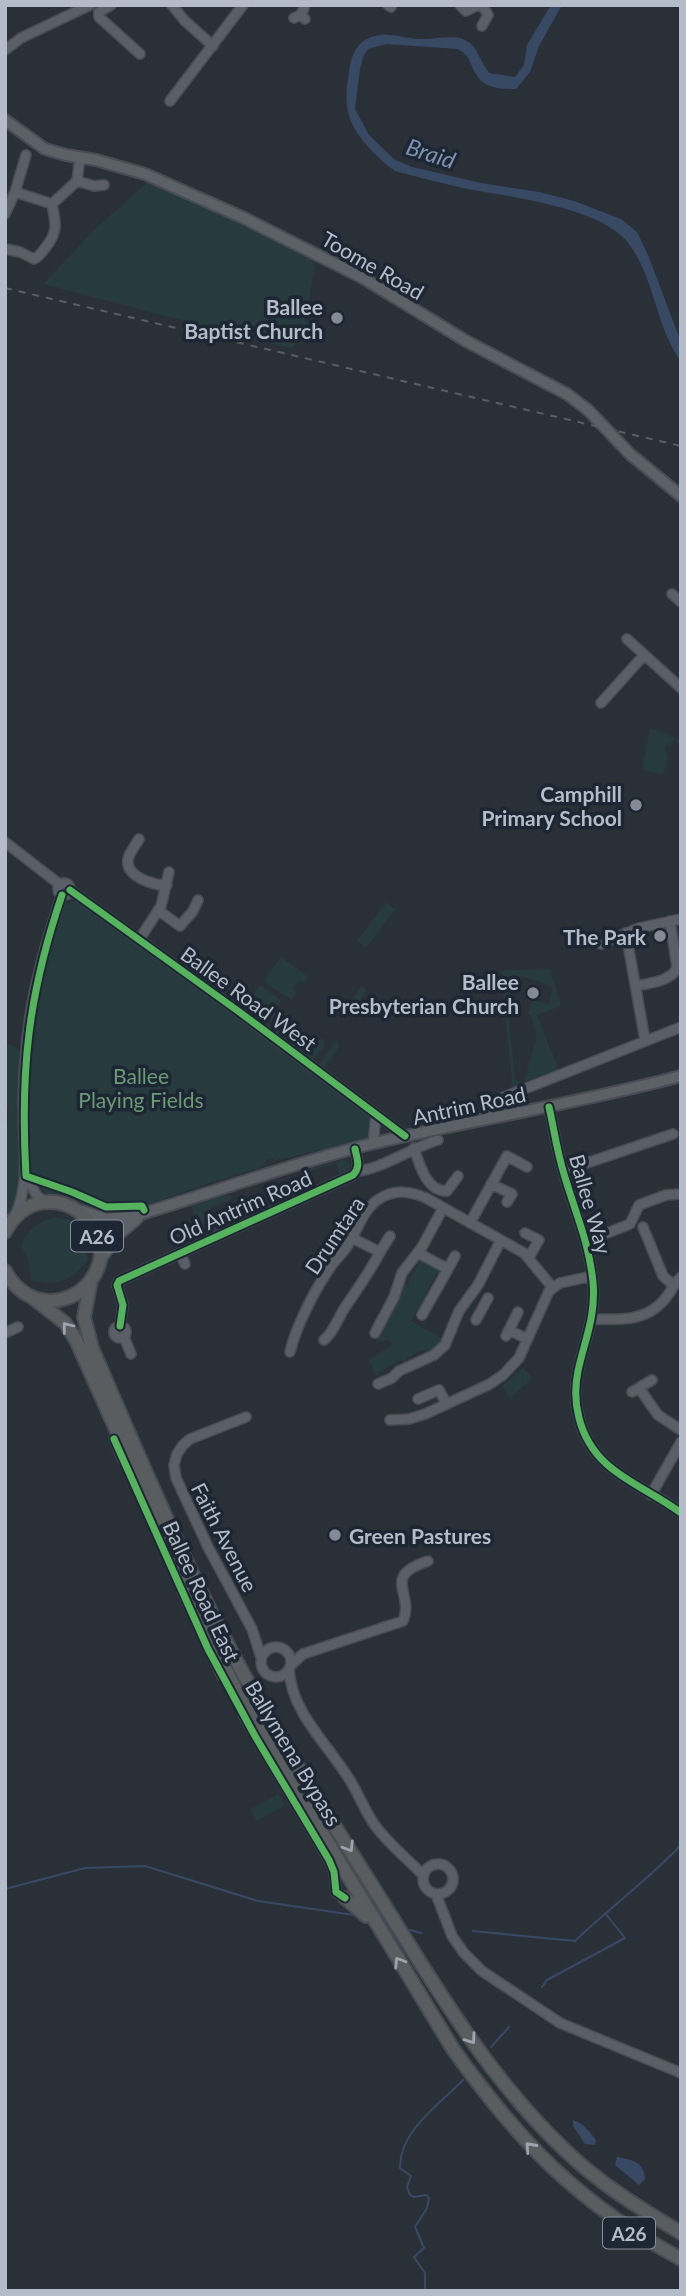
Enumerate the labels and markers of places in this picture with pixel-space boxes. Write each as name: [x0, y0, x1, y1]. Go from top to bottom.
place label: Ballee Baptist Church: [184, 294, 323, 343]
marker: Ballee Baptist Church: [329, 310, 345, 326]
place label: Camphill Primary School: [481, 781, 622, 830]
marker: Camphill Primary School: [628, 797, 644, 813]
place label: The Park: [563, 924, 647, 949]
marker: The Park: [652, 928, 668, 944]
place label: Ballee Presbyterian Church: [329, 969, 519, 1018]
marker: Ballee Presbyterian Church: [525, 985, 541, 1001]
place label: Green Pastures: [349, 1523, 491, 1548]
marker: Green Pastures: [327, 1527, 343, 1543]

